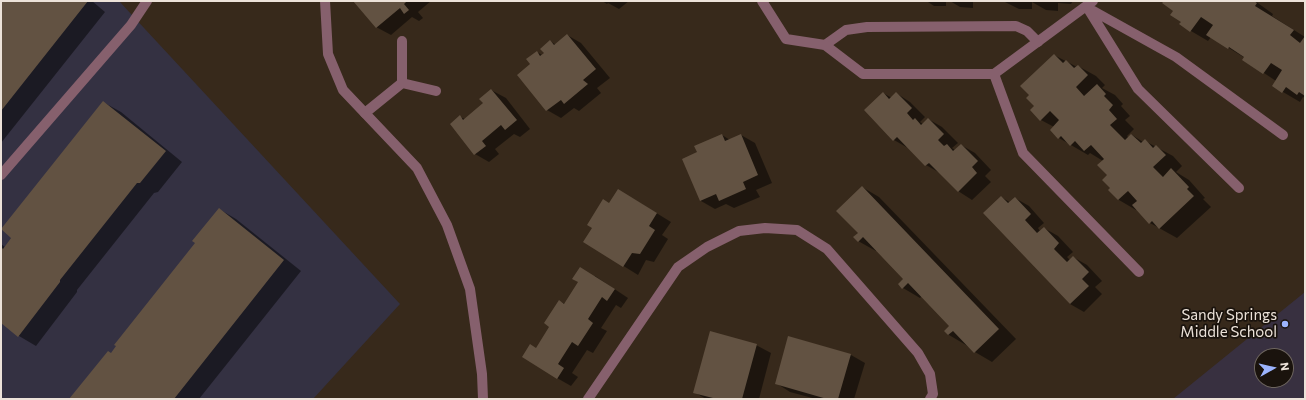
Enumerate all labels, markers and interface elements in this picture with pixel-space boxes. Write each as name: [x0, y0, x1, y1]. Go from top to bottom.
place label: Sandy Springs Middle School: [1180, 306, 1277, 341]
marker: Sandy Springs Middle School: [1280, 319, 1290, 329]
north arrow: [1254, 348, 1294, 388]
text: N: [1278, 361, 1292, 371]

